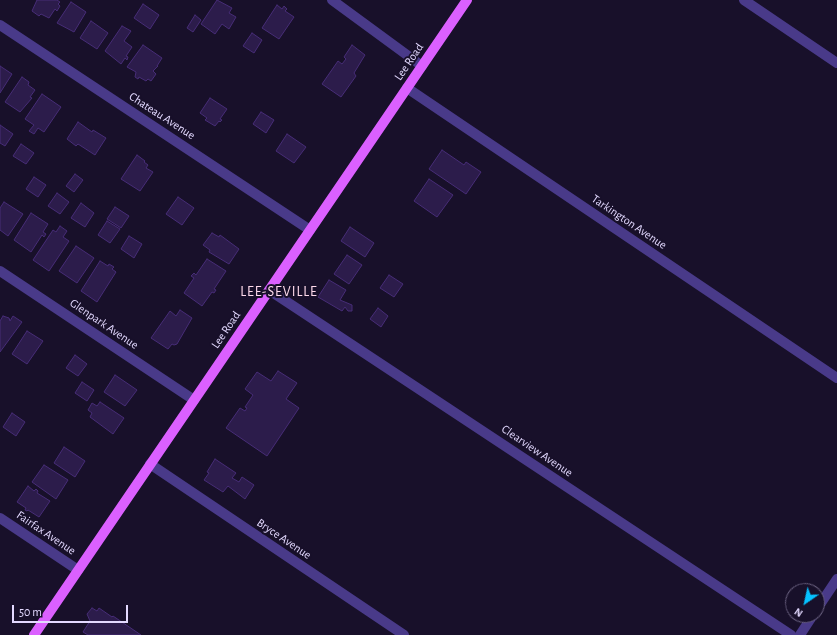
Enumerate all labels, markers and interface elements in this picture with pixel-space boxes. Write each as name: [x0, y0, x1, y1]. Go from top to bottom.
street label: Lee Road: [391, 41, 427, 83]
street label: Chateau Avenue: [126, 89, 198, 143]
street label: Tarkington Avenue: [589, 192, 669, 252]
district label: LEE-SEVILLE: [240, 284, 318, 300]
street label: Glenpark Avenue: [67, 296, 141, 352]
street label: Lee Road: [208, 309, 244, 351]
street label: Clearview Avenue: [499, 422, 575, 480]
street label: Fairfax Avenue: [14, 508, 78, 558]
street label: Bryce Avenue: [254, 516, 314, 562]
north arrow: [785, 583, 825, 623]
scale bar: [14, 597, 130, 623]
text: 50 m: [19, 606, 42, 618]
text: N: [792, 606, 805, 619]

